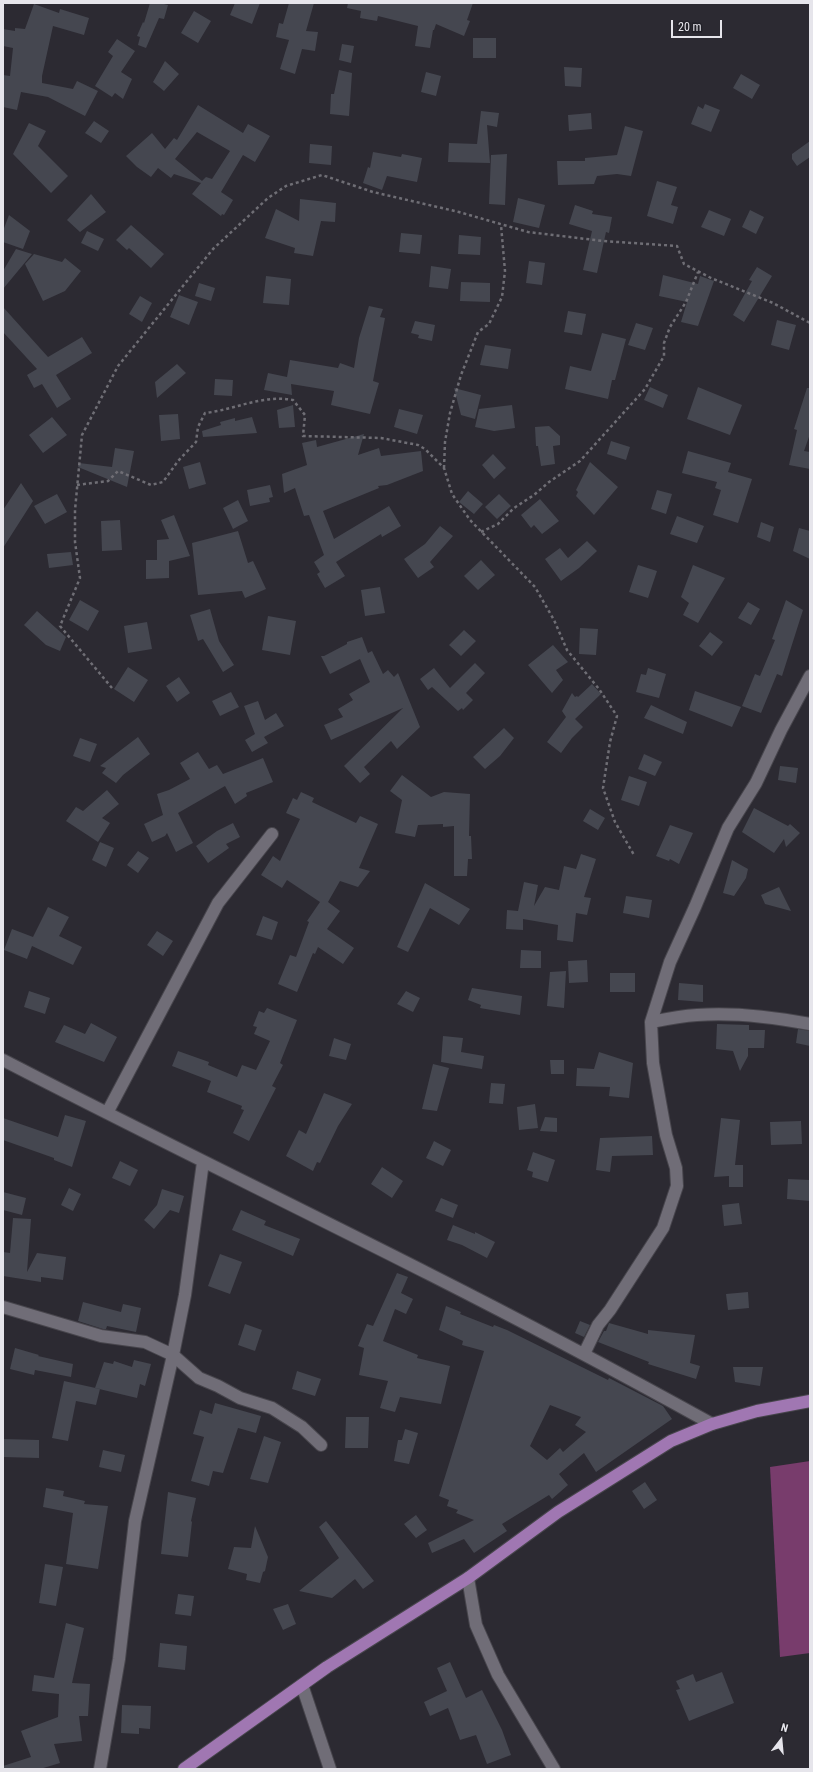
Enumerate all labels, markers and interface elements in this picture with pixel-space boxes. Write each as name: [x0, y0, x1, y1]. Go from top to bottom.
scale bar: [673, 12, 724, 38]
text: 20 m: [678, 20, 702, 34]
north arrow: [761, 1720, 801, 1760]
text: N: [779, 1721, 789, 1735]

